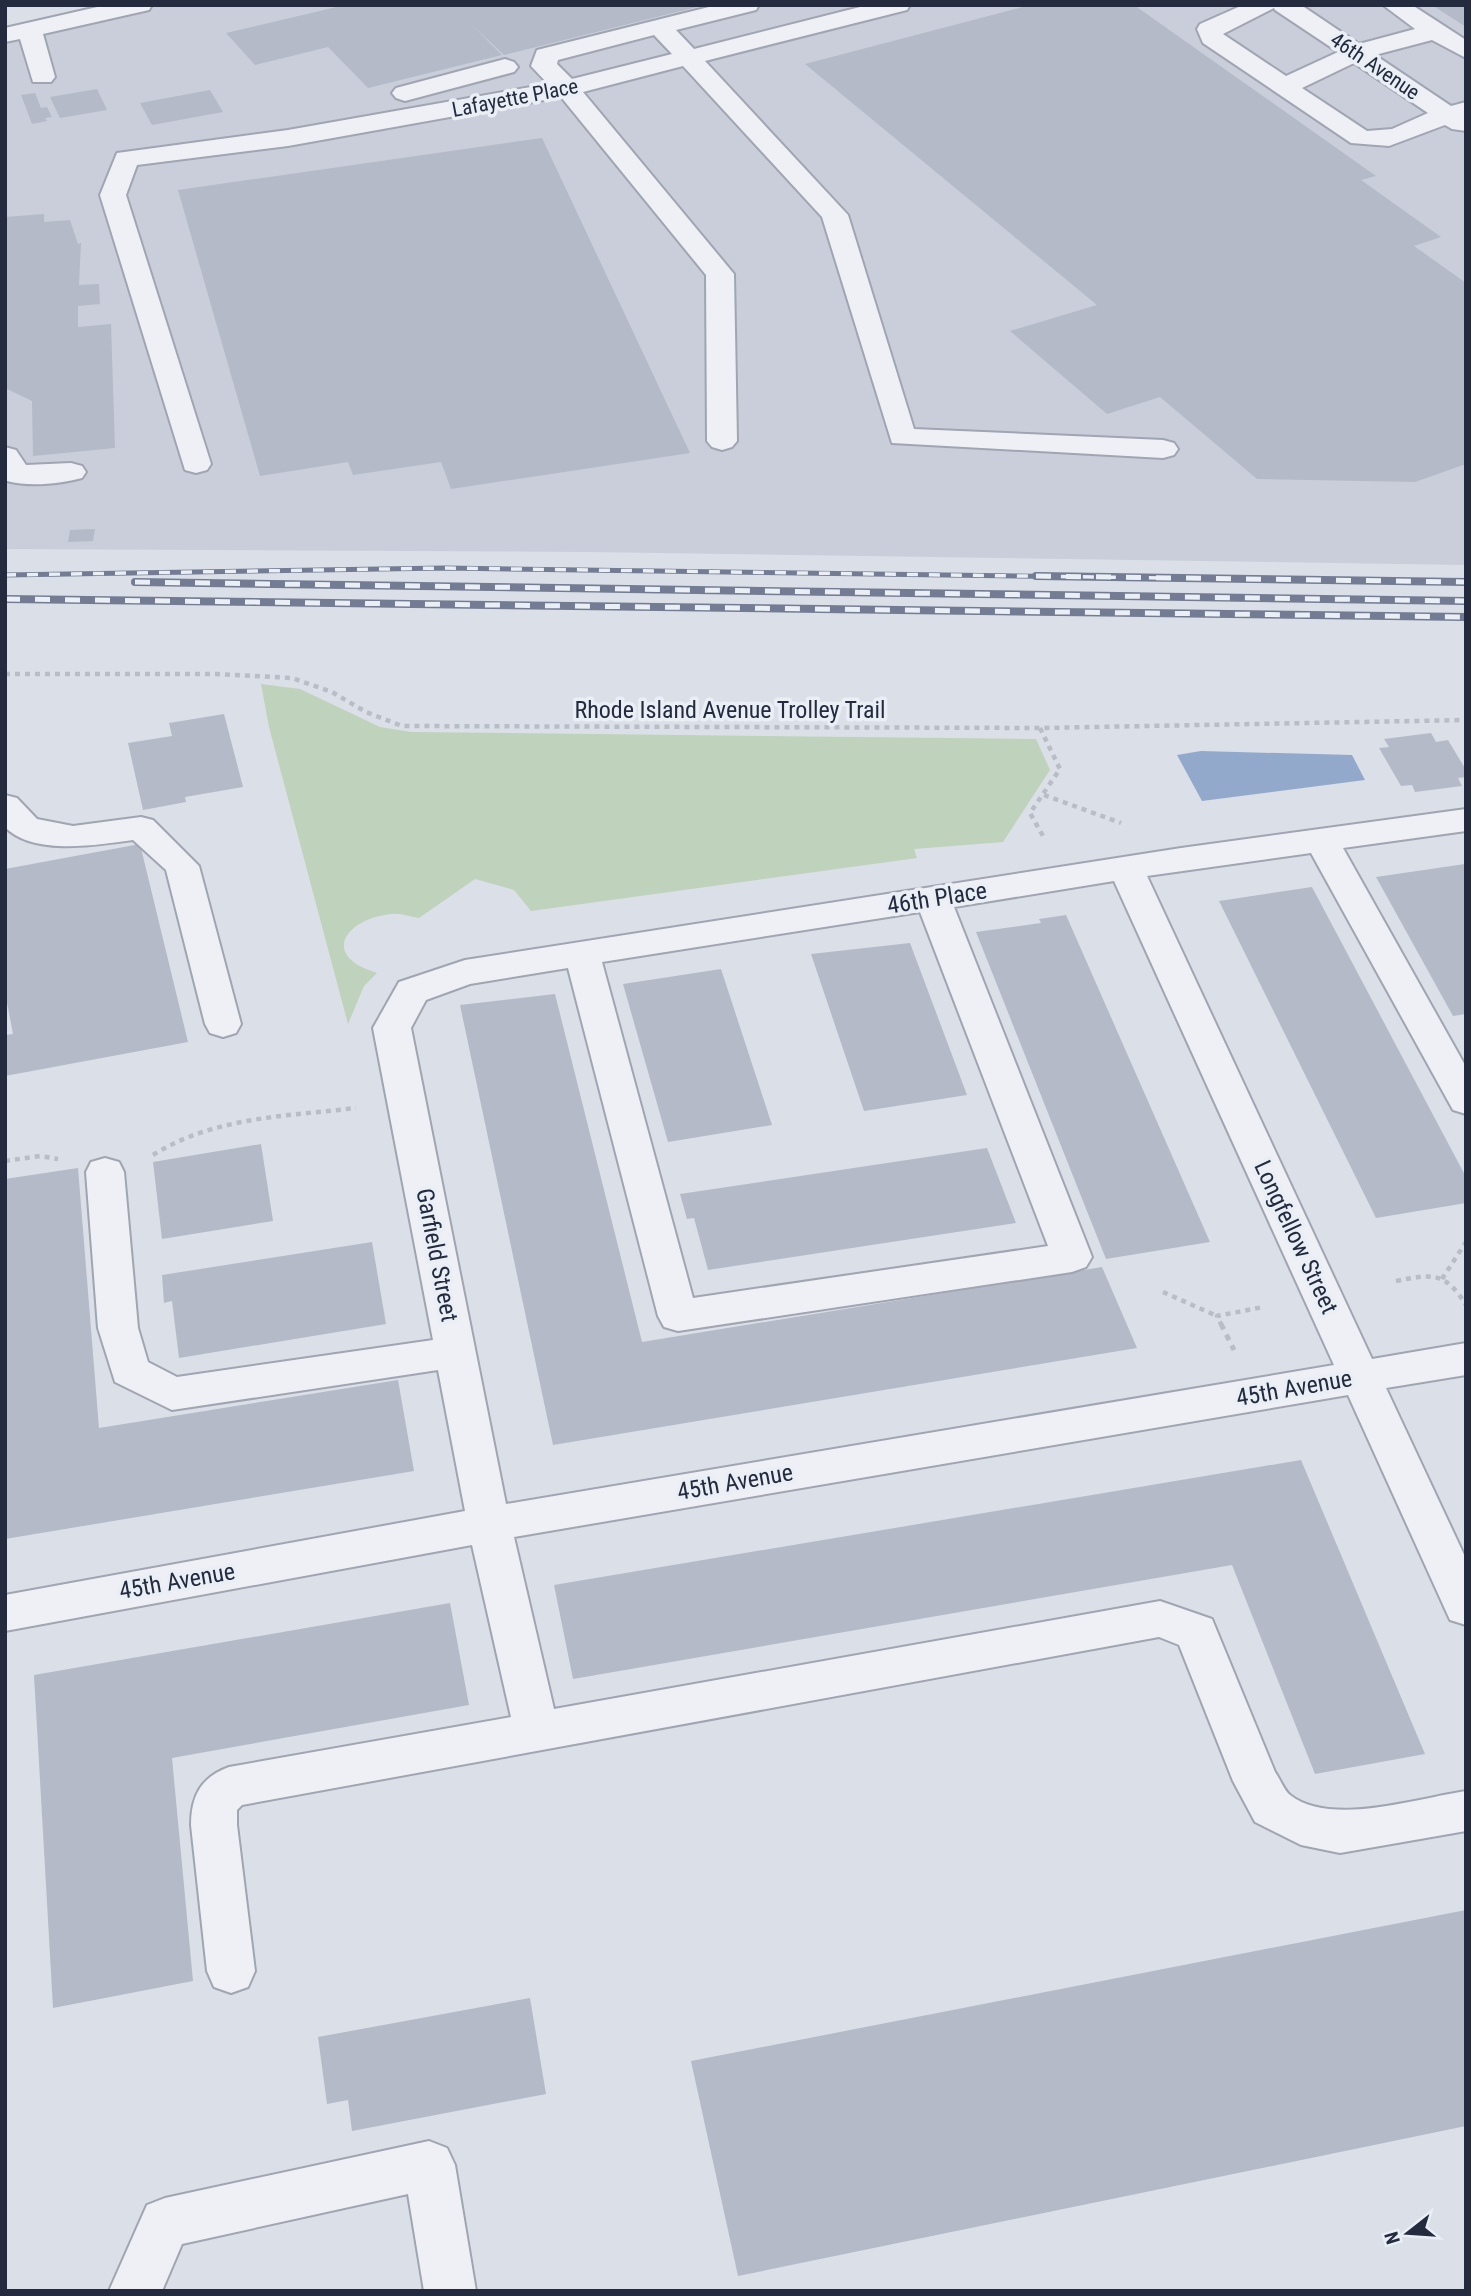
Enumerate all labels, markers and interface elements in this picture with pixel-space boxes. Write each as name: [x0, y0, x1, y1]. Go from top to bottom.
street label: 46th Avenue: [1326, 27, 1424, 105]
street label: Lafayette Place: [450, 74, 580, 122]
street label: Rhode Island Avenue Trolley Trail: [574, 696, 886, 724]
street label: 46th Place: [885, 876, 989, 920]
street label: Longfellow Street: [1248, 1156, 1344, 1318]
street label: Garfield Street: [410, 1186, 464, 1324]
street label: 45th Avenue: [1234, 1364, 1354, 1412]
street label: 45th Avenue: [675, 1458, 795, 1506]
street label: 45th Avenue: [117, 1557, 237, 1605]
north arrow: [1373, 2198, 1443, 2268]
text: N: [1380, 2229, 1405, 2247]

